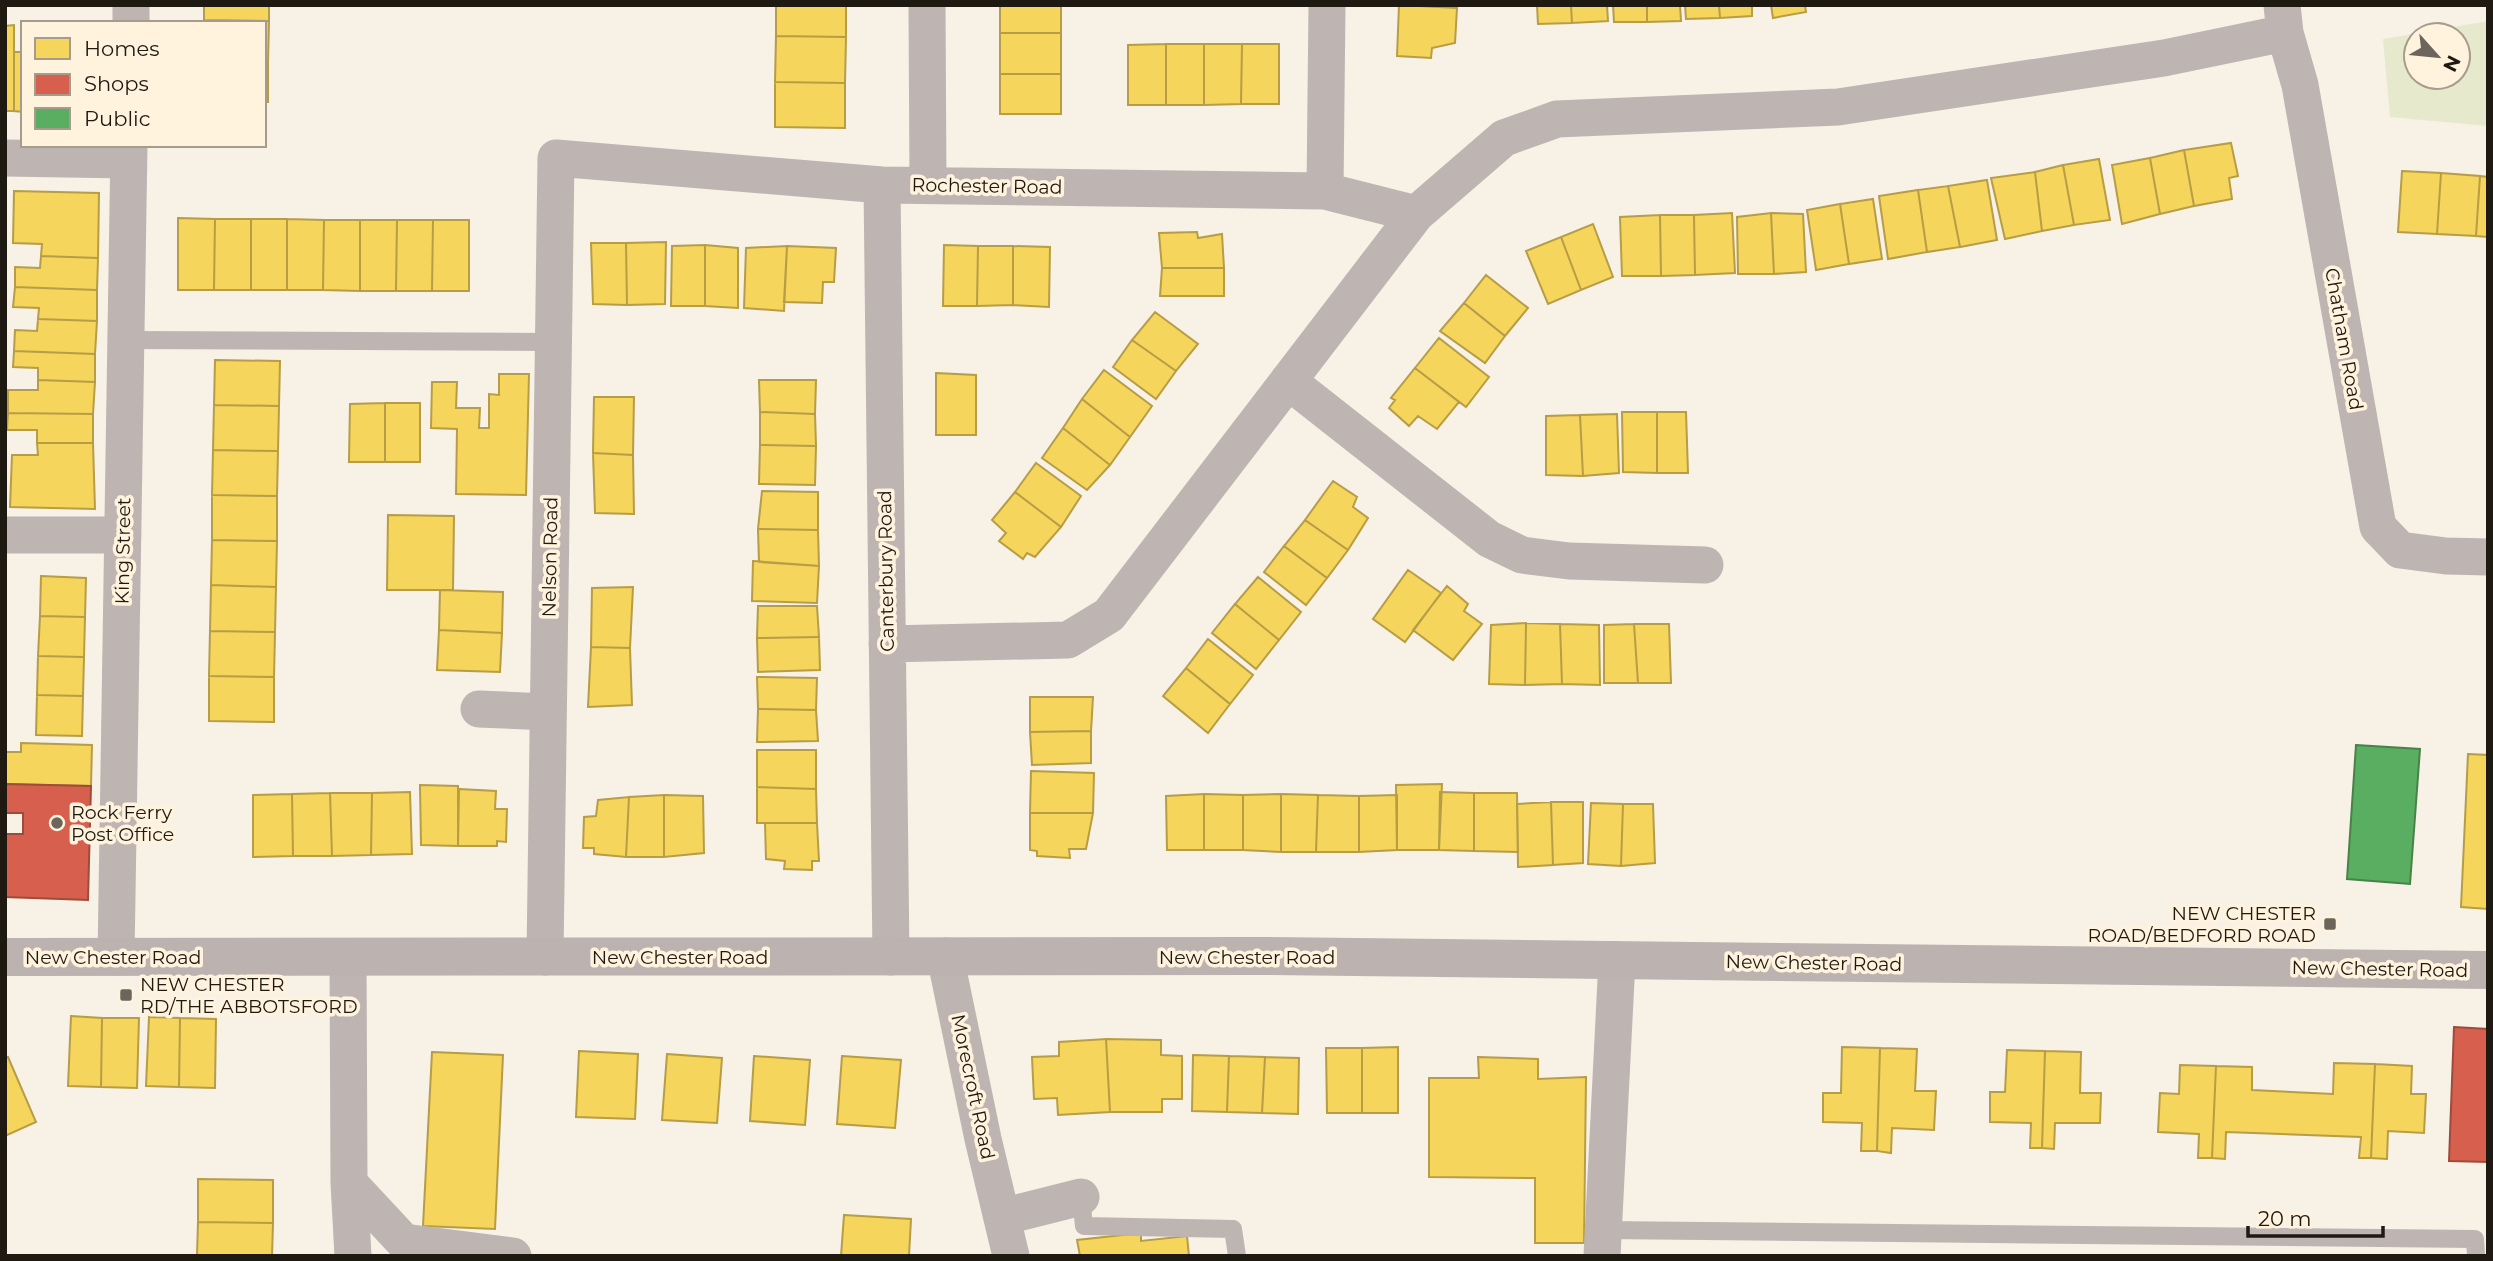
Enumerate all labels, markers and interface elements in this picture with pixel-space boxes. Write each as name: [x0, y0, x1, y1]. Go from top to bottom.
legend: [21, 21, 266, 147]
north arrow: [2402, 21, 2472, 91]
text: Homes: [84, 36, 159, 61]
text: N: [2438, 51, 2465, 76]
text: Shops: [84, 71, 149, 96]
text: Public: [84, 106, 151, 131]
street label: Rochester Road: [911, 173, 1063, 199]
street label: Chatham Road: [2320, 266, 2368, 412]
street label: Canterbury Road: [873, 490, 899, 652]
street label: Nelson Road: [537, 496, 563, 618]
street label: King Street: [111, 497, 135, 605]
place label: Rock Ferry Post Office: [71, 801, 174, 846]
marker: Rock Ferry Post Office: [49, 815, 65, 831]
place label: NEW CHESTER ROAD/BEDFORD ROAD: [2087, 902, 2316, 947]
marker: NEW CHESTER ROAD/BEDFORD ROAD: [2322, 916, 2338, 932]
street label: New Chester Road: [25, 946, 201, 969]
street label: New Chester Road: [592, 946, 768, 969]
street label: New Chester Road: [1159, 946, 1335, 969]
street label: New Chester Road: [1726, 950, 1902, 976]
street label: New Chester Road: [2292, 956, 2468, 982]
place label: NEW CHESTER RD/THE ABBOTSFORD: [140, 973, 358, 1018]
marker: NEW CHESTER RD/THE ABBOTSFORD: [118, 987, 134, 1003]
street label: Morecroft Road: [946, 1012, 1000, 1162]
scale bar: [2248, 1194, 2383, 1238]
text: 20 m: [2258, 1206, 2312, 1231]

